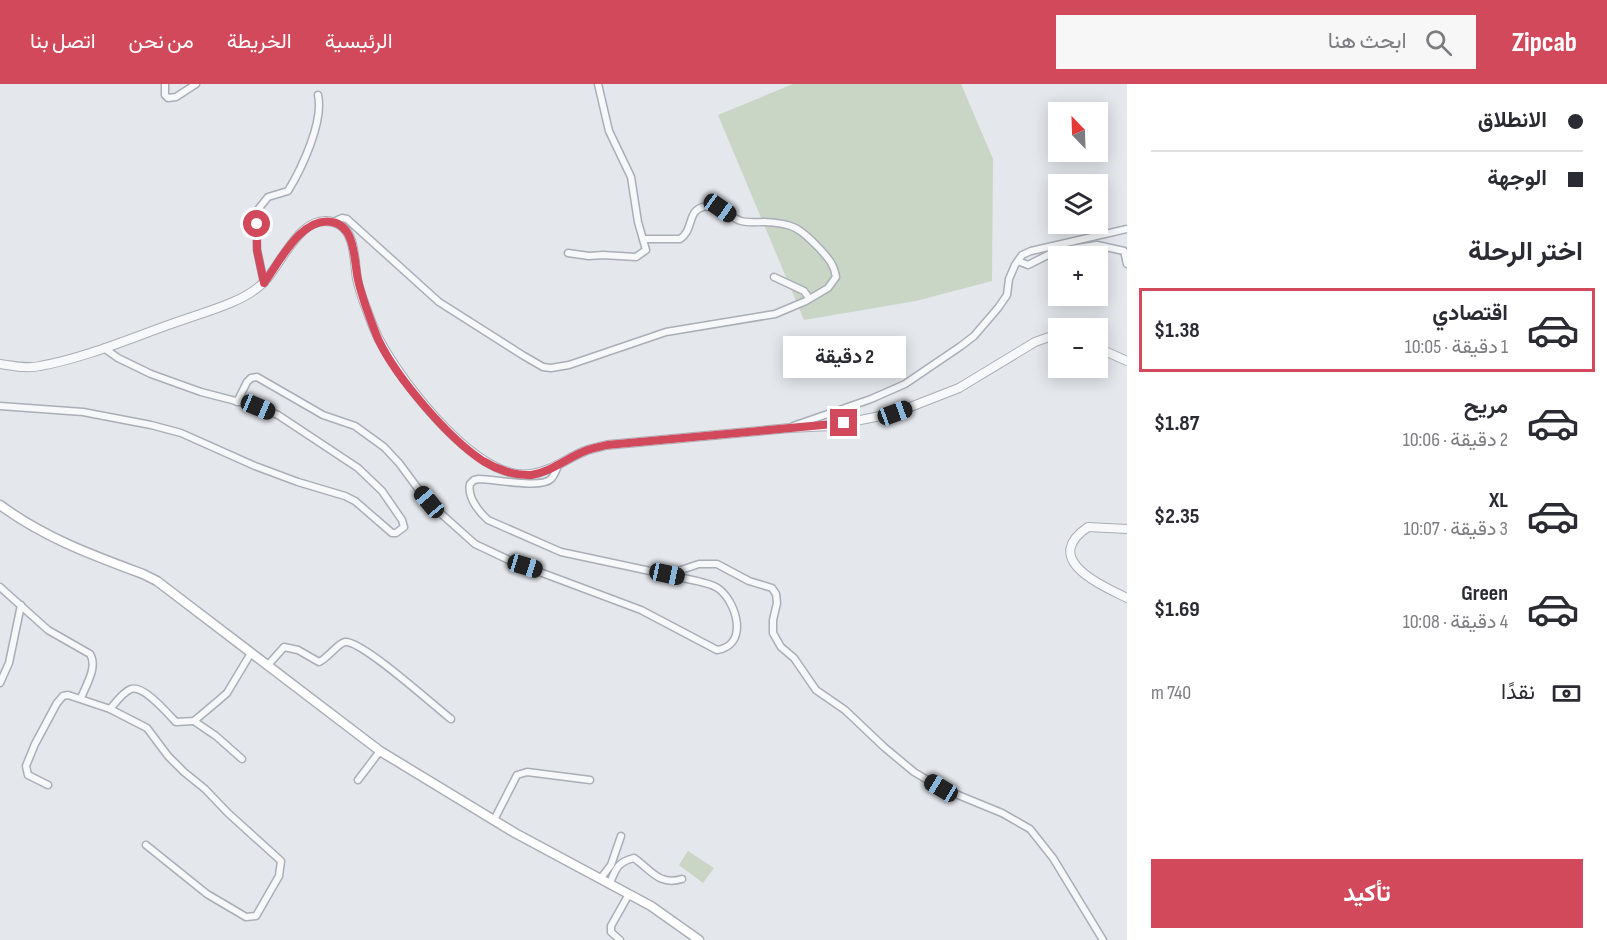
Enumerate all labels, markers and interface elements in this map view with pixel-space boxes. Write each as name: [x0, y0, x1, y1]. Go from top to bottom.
search box: [1056, 15, 1476, 69]
icon: search: [1422, 26, 1455, 59]
text: Zipcab: [1512, 26, 1577, 59]
text: ابحث هنا: [1328, 28, 1407, 55]
text: اتصل بنا: [30, 29, 96, 54]
text: من نحن: [129, 29, 194, 54]
text: الخريطة: [227, 29, 292, 54]
text: الرئيسية: [325, 29, 393, 54]
north arrow: [1048, 102, 1108, 162]
map controls: [1048, 102, 1108, 378]
text: الانطلاق: [1478, 107, 1547, 134]
text: الوجهة: [1487, 165, 1547, 192]
button: layers: [1048, 174, 1108, 234]
car: [700, 190, 740, 226]
route start: [243, 210, 270, 237]
text: اختر الرحلة: [1468, 236, 1583, 268]
button: +: [1048, 246, 1108, 306]
text: اقتصادي: [1432, 300, 1508, 327]
icon: car: [1526, 303, 1580, 357]
text: $1.38: [1154, 317, 1200, 344]
button: −: [1048, 318, 1108, 378]
text: 1 دقيقة · 10:05: [1405, 335, 1508, 359]
callout: 2 دقيقة: [782, 336, 906, 378]
text: 2 دقيقة: [815, 345, 874, 369]
car: [238, 392, 278, 422]
text: مريح: [1464, 393, 1508, 420]
icon: car: [1526, 396, 1580, 450]
car: [875, 398, 915, 428]
route end: [830, 409, 857, 436]
text: $1.87: [1154, 410, 1199, 437]
text: 2 دقيقة · 10:06: [1403, 428, 1508, 452]
car: [411, 482, 447, 522]
text: XL: [1489, 487, 1508, 514]
icon: car: [1526, 489, 1580, 543]
text: $2.35: [1154, 503, 1199, 530]
text: 3 دقيقة · 10:07: [1403, 517, 1508, 541]
car: [505, 552, 545, 580]
car: [648, 561, 686, 587]
text: Green: [1461, 580, 1508, 607]
icon: car: [1526, 582, 1580, 636]
text: $1.69: [1154, 596, 1200, 623]
text: 4 دقيقة · 10:08: [1403, 610, 1508, 634]
icon: cash: [1550, 677, 1583, 710]
text: نقدًا: [1501, 679, 1535, 706]
text: 740 m: [1151, 681, 1191, 705]
car: [921, 771, 961, 805]
button: تأكيد: [1151, 859, 1583, 928]

